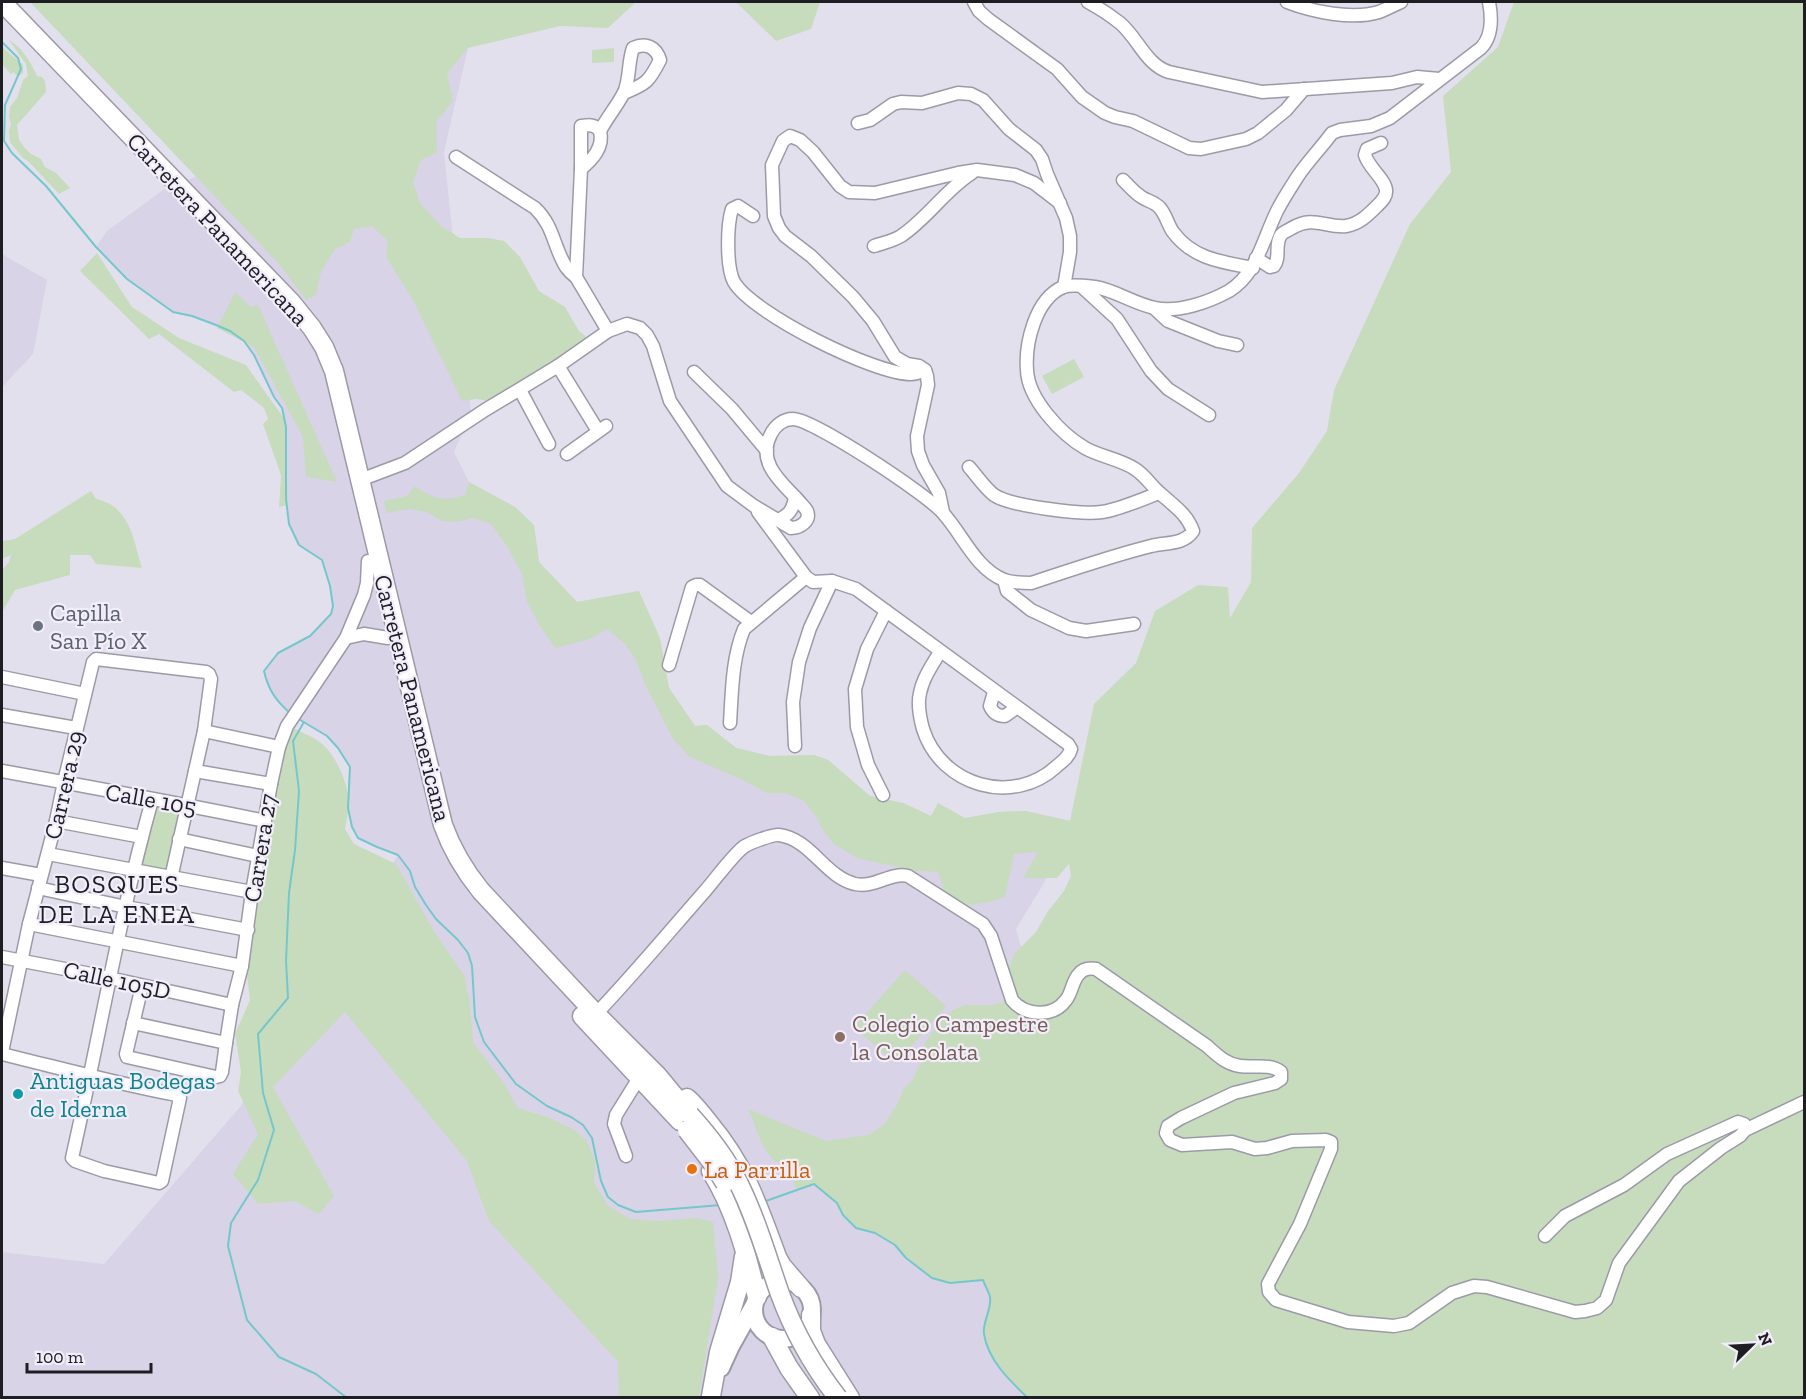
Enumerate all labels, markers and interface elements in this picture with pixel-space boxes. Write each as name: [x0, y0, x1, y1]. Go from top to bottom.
street label: Carretera Panamericana: [121, 127, 315, 332]
street label: Carretera Panamericana: [368, 572, 458, 825]
place label: Capilla San Pío X: [50, 598, 147, 655]
marker: Capilla San Pío X: [31, 619, 45, 633]
street label: Carrera 29: [37, 728, 91, 842]
street label: Calle 105: [103, 777, 199, 821]
street label: Carrera 27: [237, 792, 283, 904]
district label: BOSQUES DE LA ENEA: [39, 868, 195, 930]
street label: Calle 105D: [61, 954, 173, 1006]
place label: Colegio Campestre la Consolata: [852, 1009, 1048, 1066]
marker: Colegio Campestre la Consolata: [833, 1030, 847, 1044]
place label: Antiguas Bodegas de Iderna: [30, 1066, 216, 1123]
marker: Antiguas Bodegas de Iderna: [11, 1087, 25, 1101]
place label: La Parrilla: [704, 1155, 811, 1184]
marker: La Parrilla: [685, 1162, 699, 1176]
north arrow: [1722, 1315, 1782, 1375]
text: N: [1754, 1330, 1776, 1349]
scale bar: [27, 1336, 152, 1374]
text: 100 m: [36, 1346, 84, 1368]

